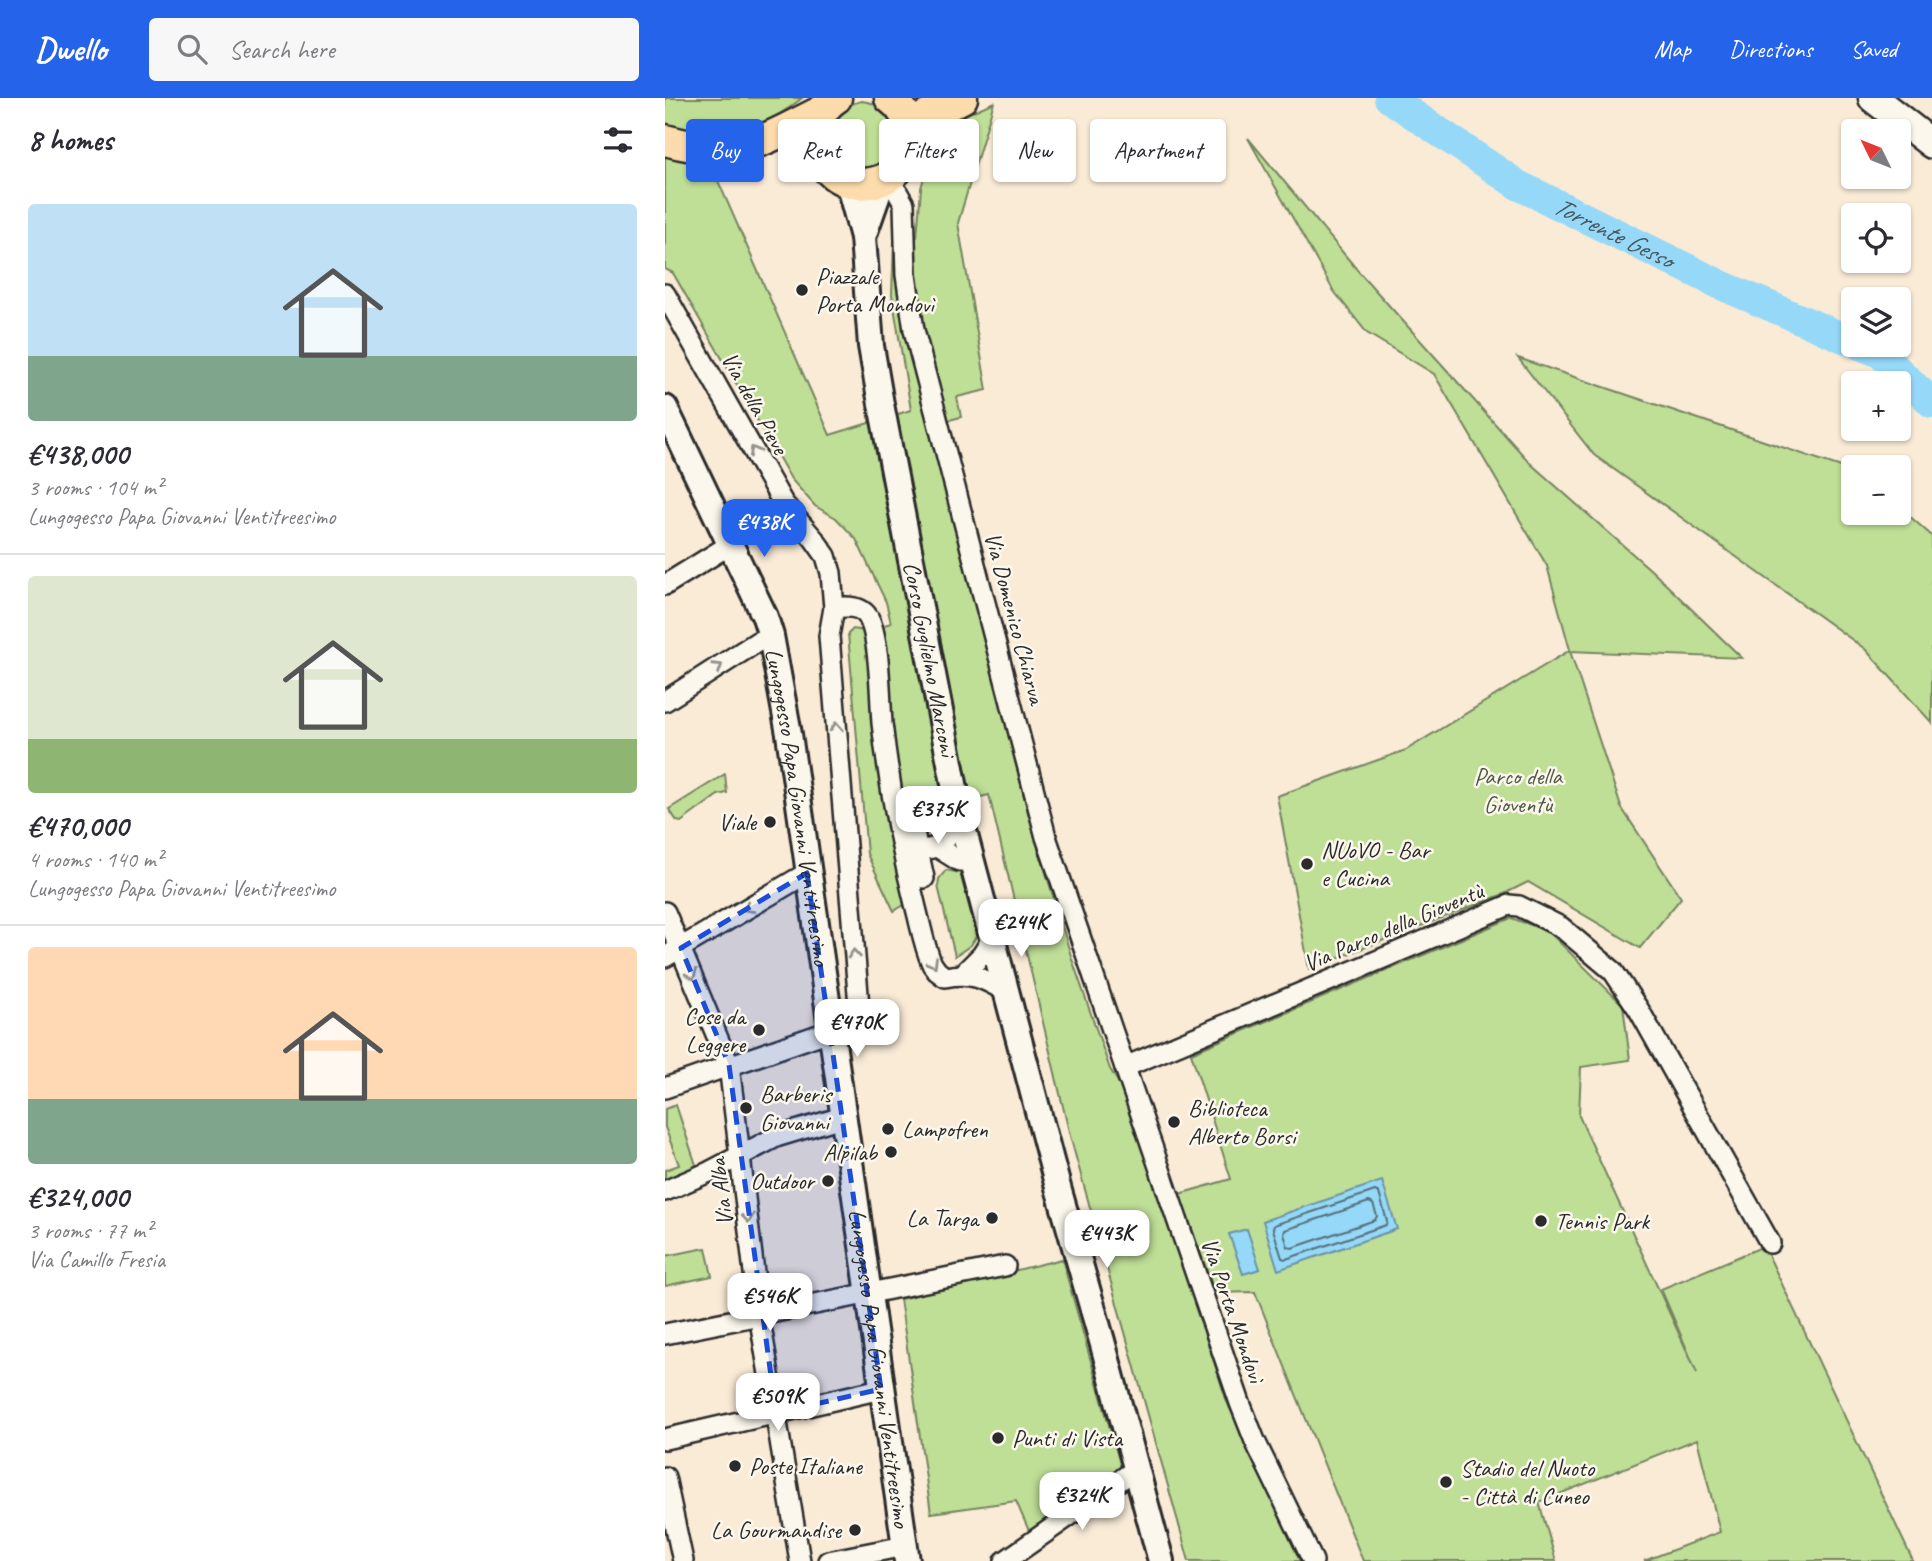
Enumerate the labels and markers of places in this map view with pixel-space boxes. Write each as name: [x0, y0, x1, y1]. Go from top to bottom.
place label: Piazzale Porta Mondovì: [816, 261, 936, 319]
marker: Piazzale Porta Mondovì: [794, 282, 810, 298]
pin: €438K: [715, 500, 813, 559]
pin: €375K: [889, 786, 987, 846]
place label: Viale: [718, 807, 758, 837]
marker: Viale: [762, 814, 778, 830]
place label: NUoVO - Bar e Cucina: [1321, 835, 1432, 893]
marker: NUoVO - Bar e Cucina: [1299, 856, 1315, 872]
pin: €244K: [972, 900, 1070, 959]
pin: €470K: [808, 1000, 906, 1059]
place label: Cose da Leggere: [684, 1001, 747, 1059]
marker: Cose da Leggere: [751, 1022, 767, 1038]
place label: Barberis Giovanni: [760, 1079, 834, 1137]
place label: Biblioteca Alberto Borsi: [1188, 1093, 1298, 1151]
marker: Barberis Giovanni: [738, 1100, 754, 1116]
place label: Lampofren: [902, 1114, 988, 1144]
marker: Biblioteca Alberto Borsi: [1166, 1114, 1182, 1130]
marker: Lampofren: [880, 1121, 896, 1137]
place label: Alpilab: [823, 1137, 879, 1167]
marker: Alpilab: [883, 1144, 899, 1160]
place label: Outdoor: [750, 1166, 816, 1196]
marker: Outdoor: [820, 1173, 836, 1189]
place label: La Targa: [907, 1203, 980, 1233]
place label: Tennis Park: [1555, 1206, 1651, 1236]
marker: La Targa: [984, 1210, 1000, 1226]
pin: €443K: [1058, 1210, 1156, 1270]
marker: Tennis Park: [1533, 1213, 1549, 1229]
pin: €546K: [721, 1274, 819, 1333]
pin: €509K: [729, 1374, 827, 1433]
place label: Punti di Vista: [1012, 1423, 1123, 1453]
marker: Punti di Vista: [990, 1430, 1006, 1446]
place label: Poste Italiane: [749, 1451, 864, 1481]
place label: Stadio del Nuoto - Città di Cuneo: [1460, 1453, 1596, 1511]
marker: Poste Italiane: [727, 1458, 743, 1474]
pin: €324K: [1033, 1472, 1131, 1532]
marker: Stadio del Nuoto - Città di Cuneo: [1438, 1474, 1454, 1490]
place label: La Gourmandise: [711, 1515, 843, 1545]
marker: La Gourmandise: [847, 1522, 863, 1538]

